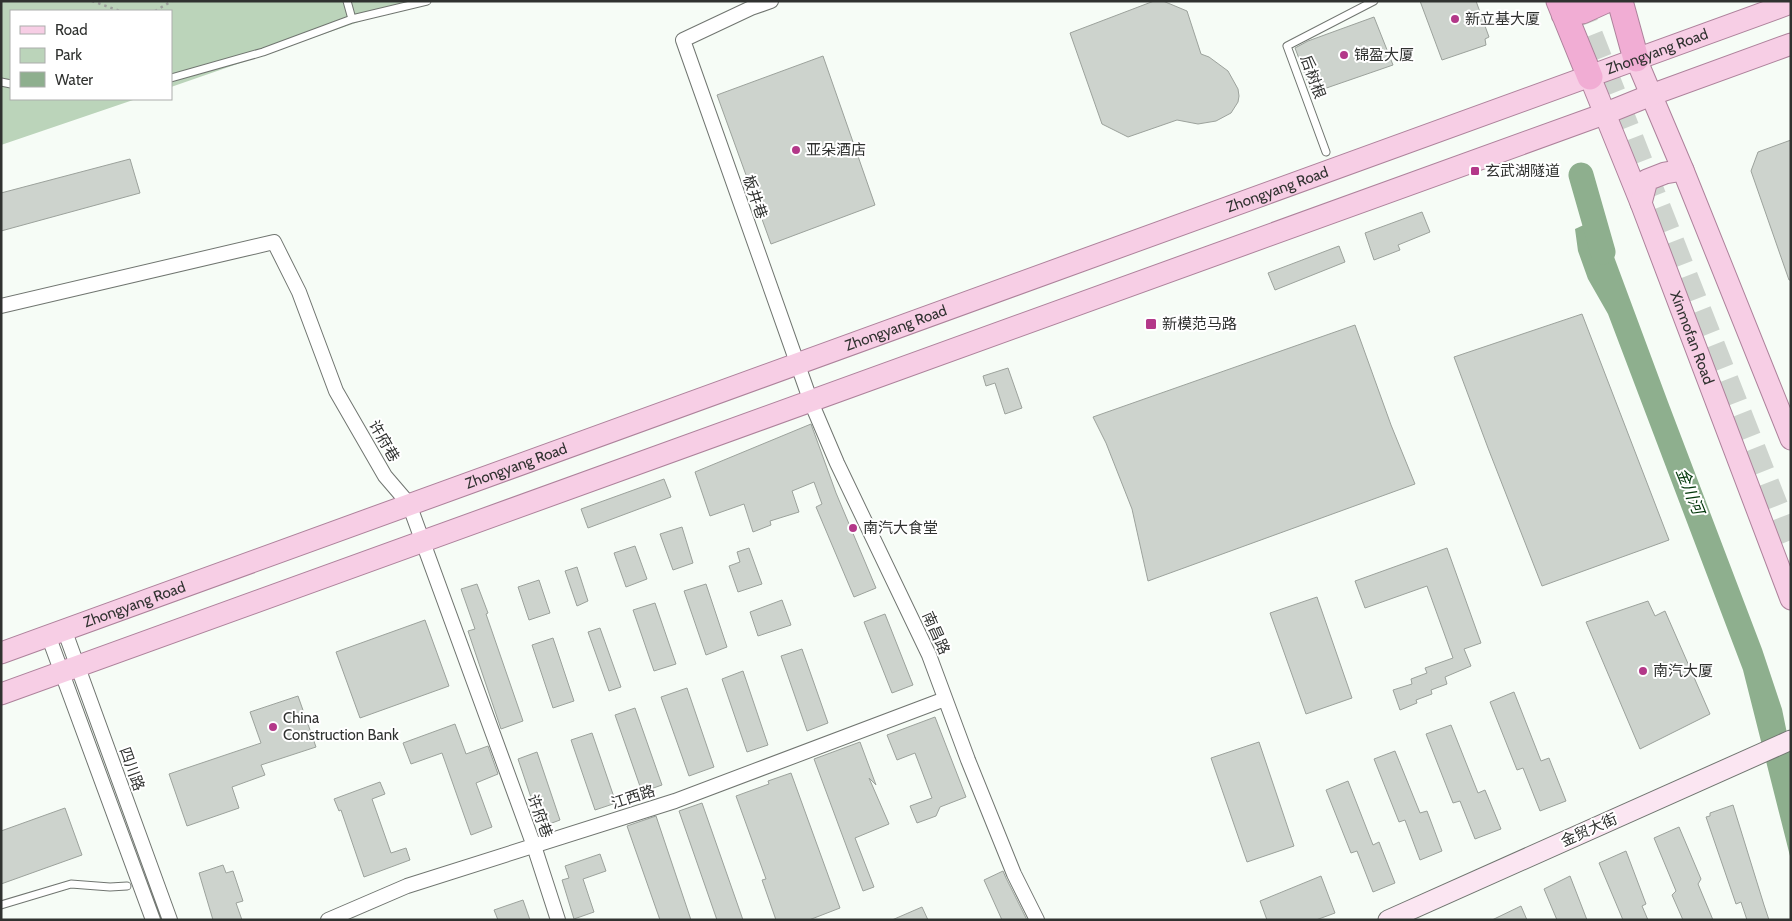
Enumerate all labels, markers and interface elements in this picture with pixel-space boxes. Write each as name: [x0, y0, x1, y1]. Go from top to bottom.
legend: [10, 10, 172, 100]
place label: 新立基大厦: [1465, 10, 1540, 28]
marker: 新立基大厦: [1449, 13, 1461, 25]
text: Road: [55, 21, 88, 39]
street label: Zhongyang Road: [1604, 25, 1711, 78]
text: Park: [55, 46, 82, 64]
place label: 锦盈大厦: [1354, 46, 1414, 64]
marker: 锦盈大厦: [1338, 49, 1350, 61]
street label: 后树根: [1297, 53, 1329, 101]
text: Water: [55, 71, 93, 89]
place label: 亚朵酒店: [806, 141, 866, 159]
marker: 亚朵酒店: [790, 144, 802, 156]
place label: 玄武湖隧道: [1485, 162, 1560, 180]
street label: Zhongyang Road: [1224, 163, 1331, 216]
marker: 玄武湖隧道: [1469, 165, 1481, 177]
street label: 板井巷: [739, 173, 771, 221]
street label: Xinmofan Road: [1666, 288, 1718, 387]
street label: Zhongyang Road: [842, 301, 949, 355]
place label: 新模范马路: [1162, 315, 1237, 333]
marker: 新模范马路: [1144, 317, 1158, 331]
street label: 许府巷: [365, 417, 403, 465]
street label: Zhongyang Road: [463, 439, 569, 493]
water label: 金川河: [1672, 465, 1709, 520]
place label: 南汽大食堂: [863, 519, 938, 537]
marker: 南汽大食堂: [847, 522, 859, 534]
street label: Zhongyang Road: [81, 578, 188, 631]
street label: 南昌路: [919, 609, 953, 657]
place label: 南汽大厦: [1653, 662, 1713, 680]
marker: 南汽大厦: [1637, 665, 1649, 677]
place label: China Construction Bank: [283, 709, 399, 744]
marker: China Construction Bank: [267, 721, 279, 733]
street label: 四川路: [116, 745, 148, 793]
street label: 江西路: [609, 781, 657, 813]
street label: 许府巷: [524, 792, 556, 840]
street label: 金贸大街: [1558, 810, 1620, 850]

